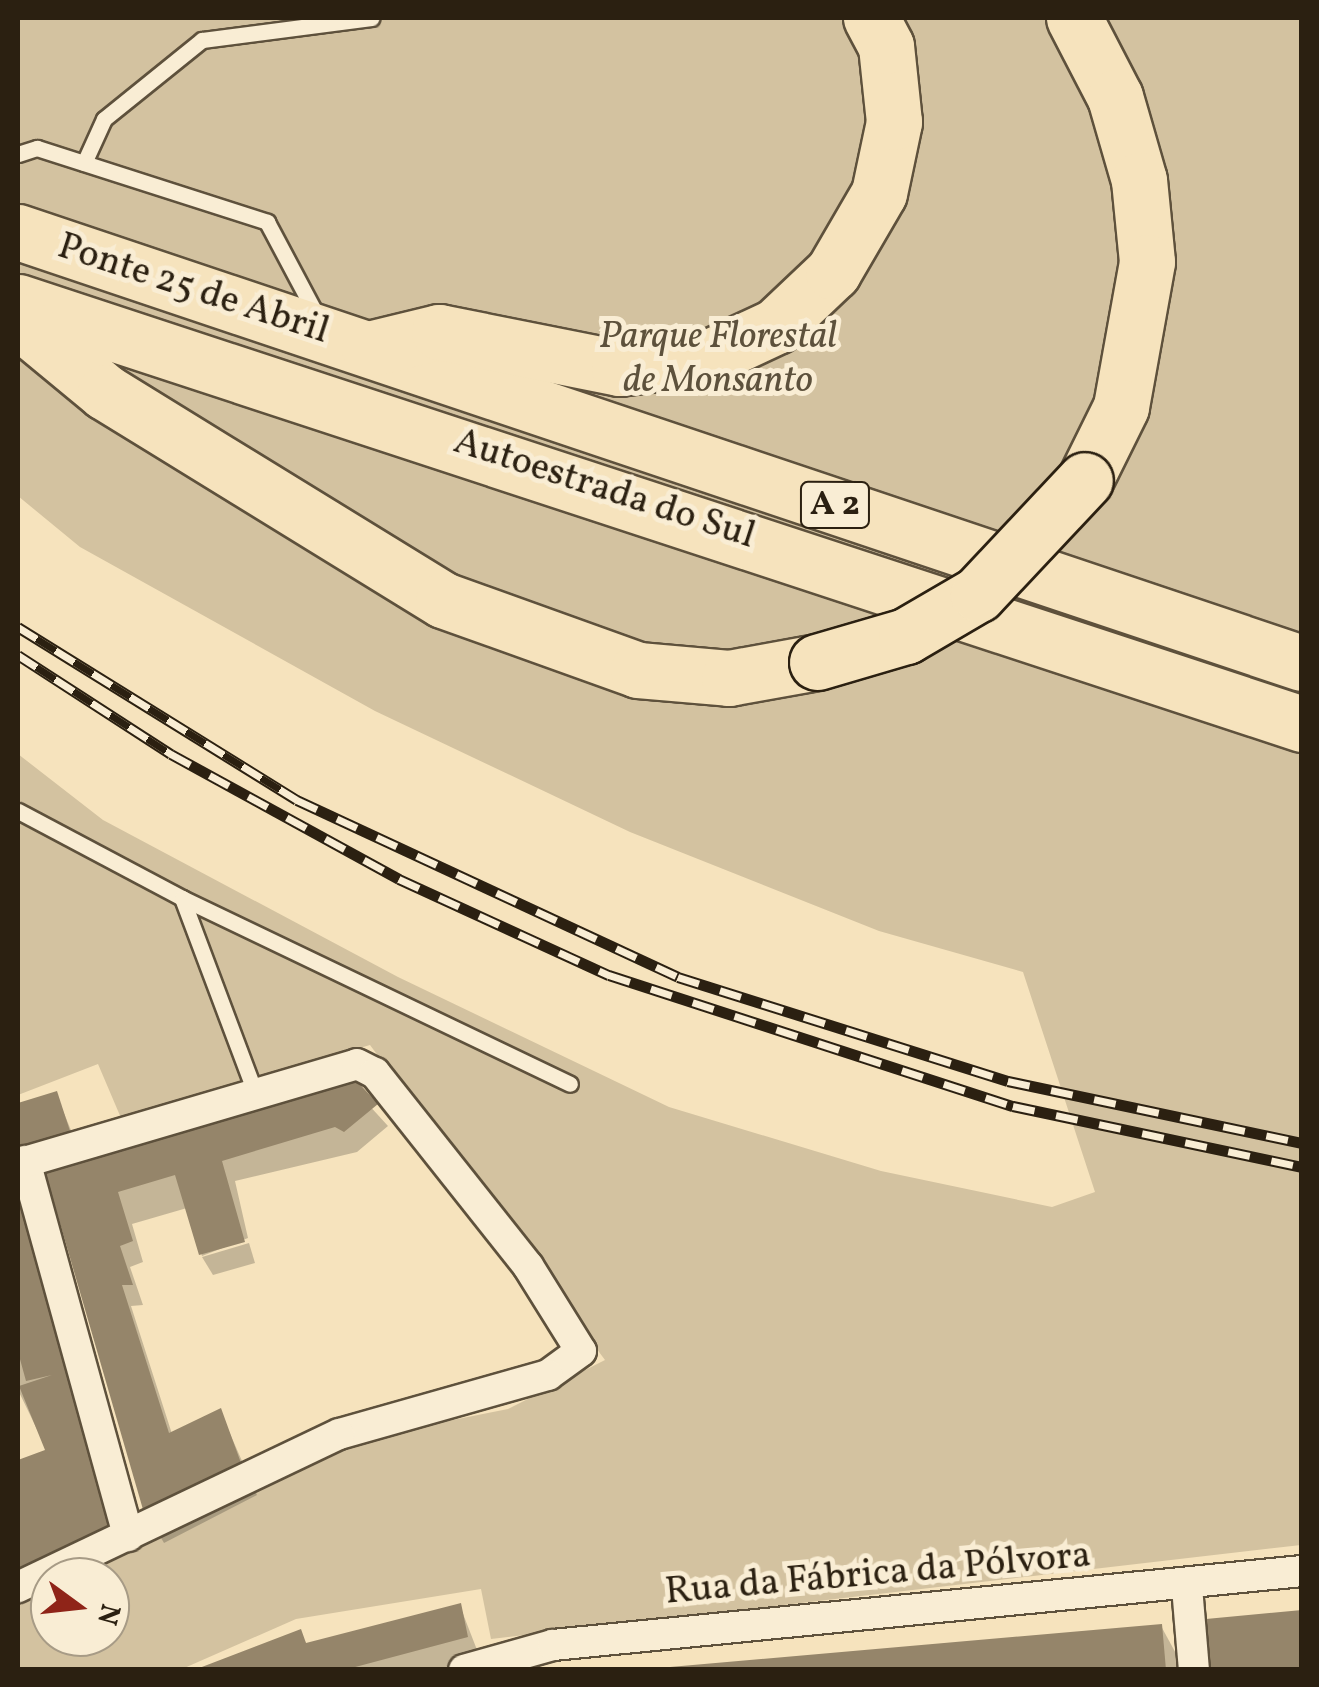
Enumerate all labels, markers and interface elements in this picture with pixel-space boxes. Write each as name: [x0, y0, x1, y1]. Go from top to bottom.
street label: Ponte 25 de Abril: [52, 225, 334, 355]
park label: Parque Florestal de Monsanto: [599, 315, 837, 404]
street label: Autoestrada do Sul: [448, 420, 760, 560]
road number: A 2: [798, 475, 872, 535]
street label: Rua da Fábrica da Pólvora: [663, 1534, 1093, 1616]
north arrow: [30, 1557, 130, 1657]
text: N: [86, 1600, 129, 1629]

